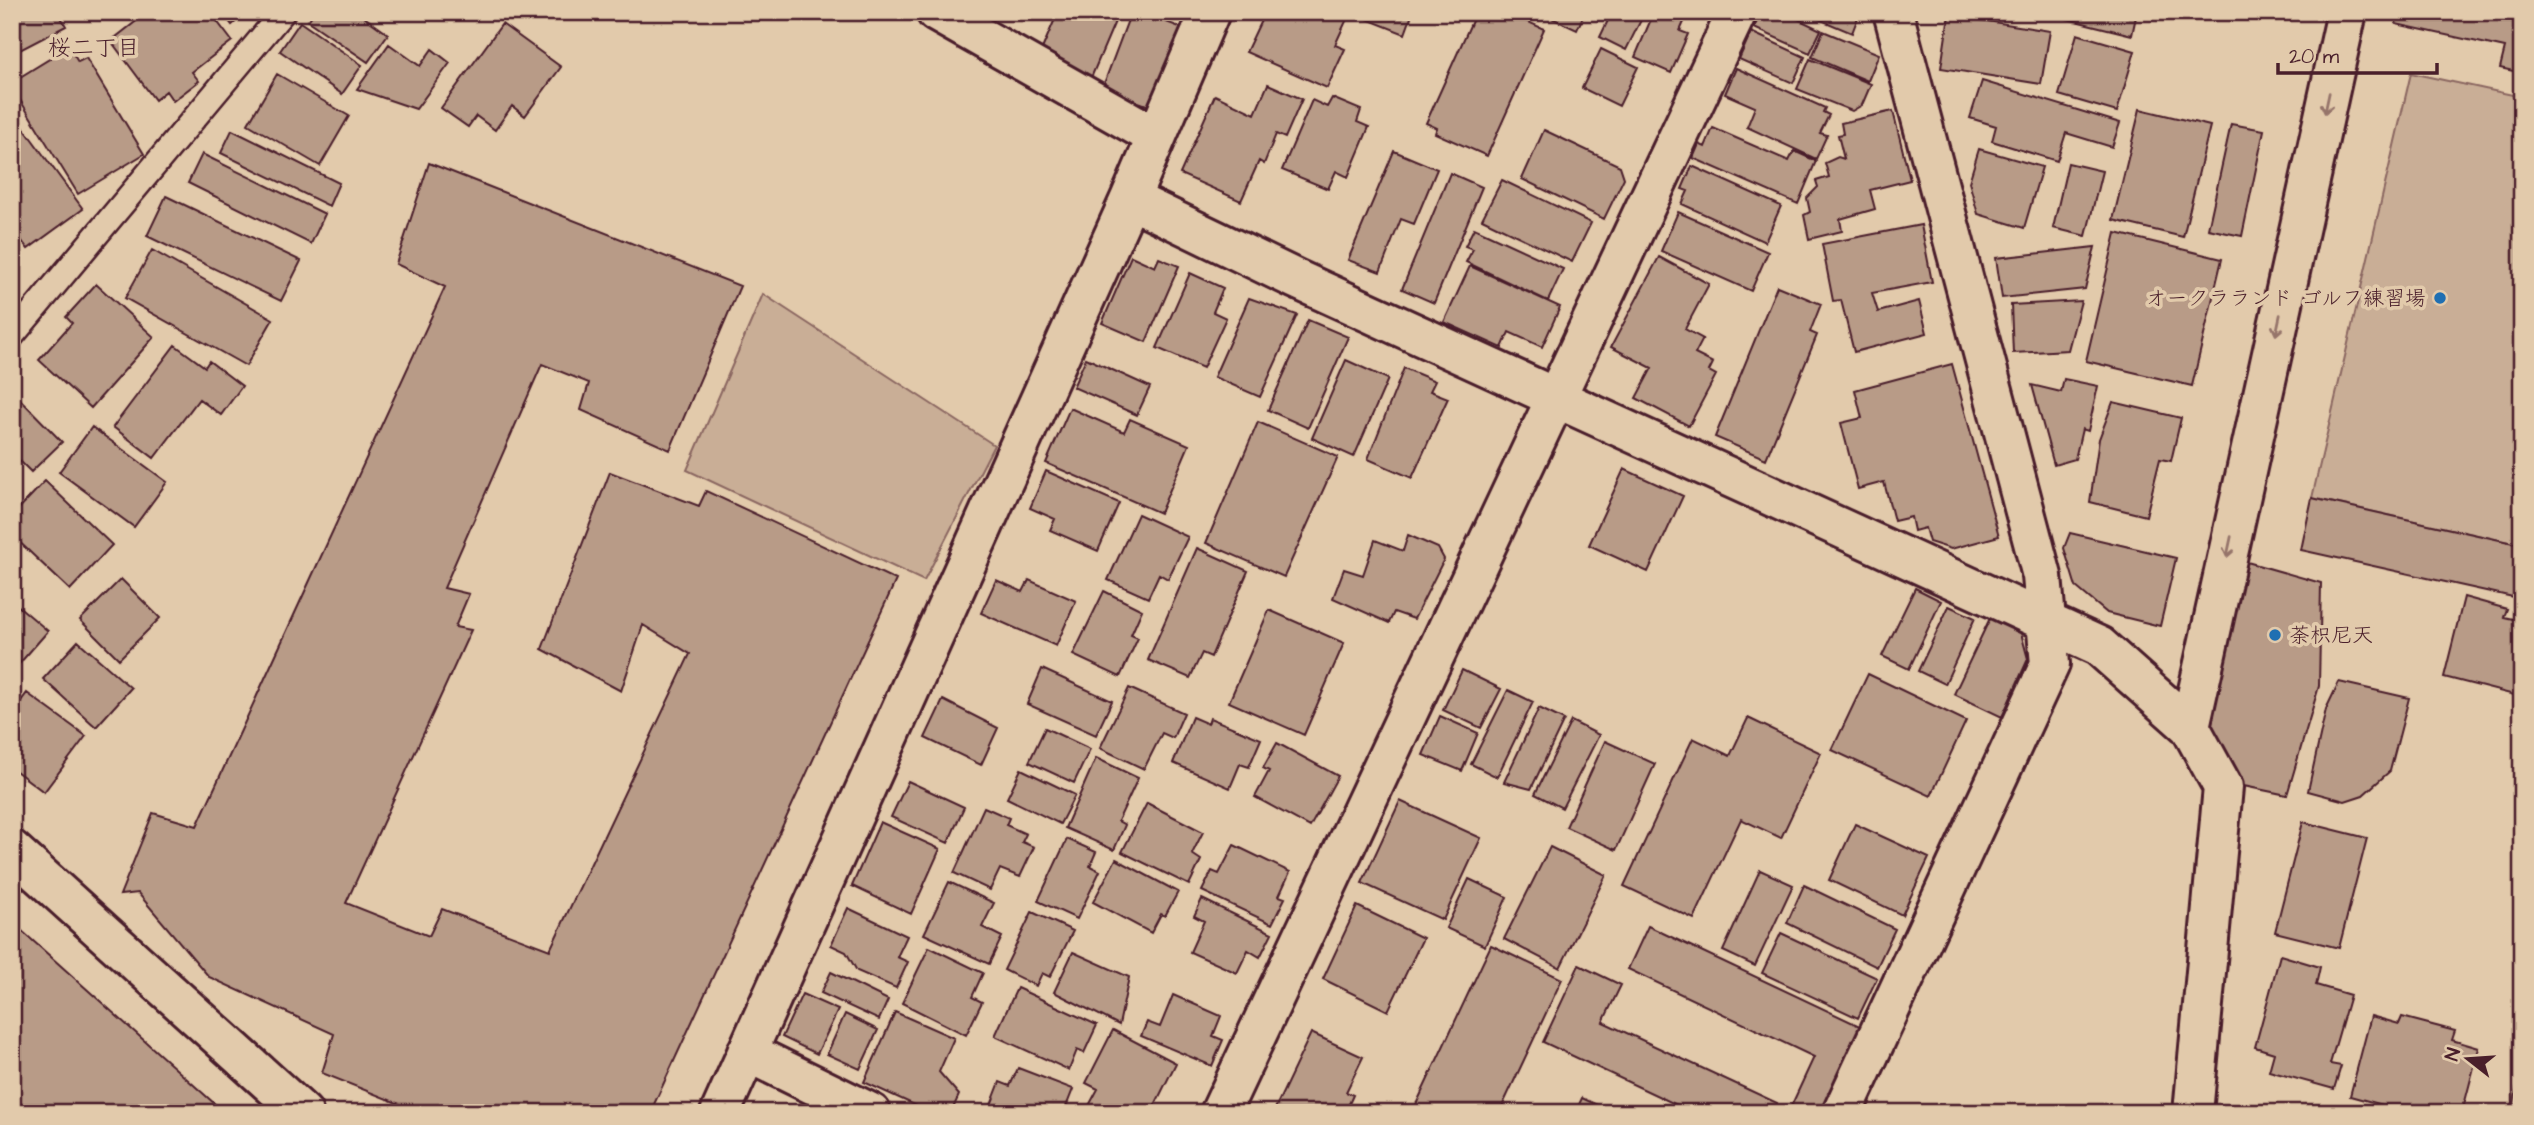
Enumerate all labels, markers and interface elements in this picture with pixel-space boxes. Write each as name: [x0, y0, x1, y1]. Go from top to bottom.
district label: 桜二丁目: [48, 32, 140, 64]
scale bar: [2278, 32, 2438, 76]
text: 20 m: [2289, 42, 2340, 71]
one-way arrow: [2320, 91, 2333, 114]
place label: オークラランド ゴルフ練習場: [2145, 284, 2426, 313]
marker: オークラランド ゴルフ練習場: [2432, 290, 2448, 306]
one-way arrow: [2271, 313, 2284, 336]
one-way arrow: [2222, 535, 2236, 558]
place label: 荼枳尼天: [2289, 621, 2373, 650]
marker: 荼枳尼天: [2267, 627, 2283, 643]
north arrow: [2432, 1024, 2502, 1094]
text: N: [2439, 1045, 2468, 1064]

